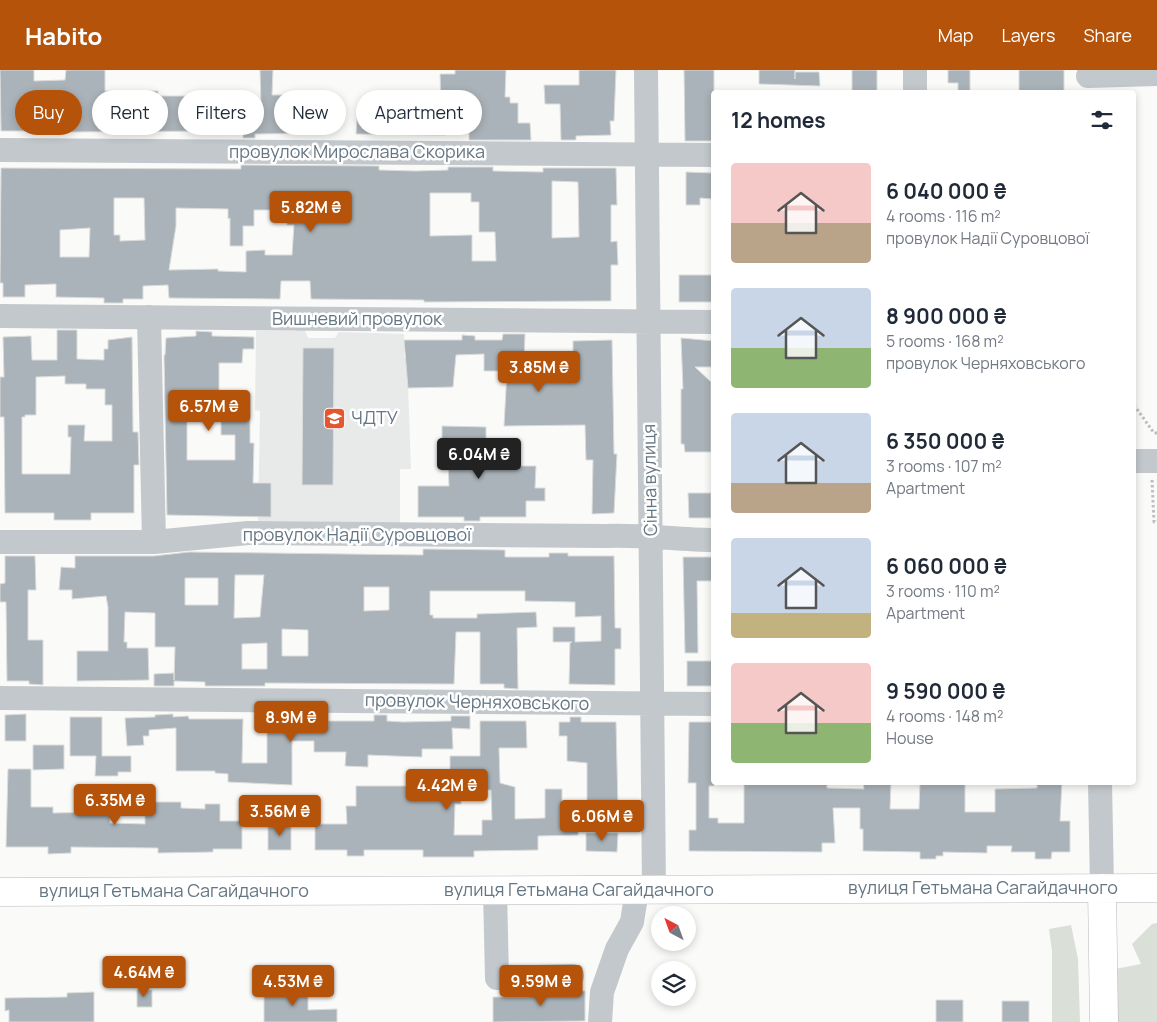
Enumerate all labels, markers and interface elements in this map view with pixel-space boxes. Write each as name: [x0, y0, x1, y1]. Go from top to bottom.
text: Habito: [25, 19, 102, 52]
text: Map: [938, 23, 973, 47]
text: Layers: [1001, 23, 1055, 47]
text: Share: [1083, 23, 1132, 47]
chip: Buy: [15, 90, 82, 135]
chip: Rent: [92, 90, 168, 135]
chip: Filters: [178, 90, 264, 135]
chip: New: [274, 90, 346, 135]
chip: Apartment: [356, 90, 482, 135]
text: 12 homes: [731, 106, 826, 134]
icon: filters: [1088, 106, 1116, 134]
street label: провулок Мирослава Скорика: [229, 139, 485, 163]
text: 6 040 000 ₴: [886, 177, 1007, 205]
icon: home: [771, 183, 831, 243]
pin: 5.82M ₴: [265, 190, 357, 233]
text: 5.82M ₴: [281, 196, 341, 218]
text: 4 rooms · 116 m²: [886, 205, 1001, 227]
text: провулок Надії Суровцової: [886, 227, 1089, 249]
text: 8 900 000 ₴: [886, 302, 1007, 330]
street label: Вишневий провулок: [272, 306, 443, 330]
icon: home: [771, 308, 831, 368]
text: 5 rooms · 168 m²: [886, 330, 1004, 352]
pin: 3.85M ₴: [493, 350, 585, 393]
text: провулок Черняховського: [886, 352, 1086, 374]
text: 3.85M ₴: [509, 356, 569, 378]
pin: 6.57M ₴: [163, 390, 255, 432]
text: 6.57M ₴: [179, 395, 239, 417]
place label: ЧДТУ: [351, 405, 398, 429]
school or university icon: ЧДТУ: [323, 406, 347, 430]
street label: Сінна вулиця: [636, 424, 662, 536]
text: 6 350 000 ₴: [886, 427, 1005, 455]
icon: home: [771, 433, 831, 493]
pin: 6.04M ₴: [433, 438, 525, 480]
text: 6.04M ₴: [448, 443, 510, 465]
text: 3 rooms · 107 m²: [886, 455, 1002, 477]
text: Apartment: [886, 477, 965, 499]
street label: провулок Надії Суровцової: [243, 522, 472, 546]
text: 6 060 000 ₴: [886, 552, 1007, 580]
icon: home: [771, 558, 831, 618]
text: 3 rooms · 110 m²: [886, 580, 1000, 602]
text: Apartment: [886, 602, 965, 624]
text: 9 590 000 ₴: [886, 677, 1005, 705]
icon: home: [771, 683, 831, 743]
street label: провулок Черняховського: [365, 687, 589, 715]
pin: 8.9M ₴: [250, 700, 332, 743]
text: 4 rooms · 148 m²: [886, 705, 1003, 727]
text: 8.9M ₴: [265, 706, 317, 728]
text: House: [886, 727, 934, 749]
pin: 4.42M ₴: [401, 768, 493, 811]
text: 4.42M ₴: [417, 774, 477, 796]
pin: 6.35M ₴: [69, 784, 161, 826]
text: 6.35M ₴: [85, 789, 145, 811]
pin: 3.56M ₴: [234, 794, 326, 837]
text: 3.56M ₴: [250, 800, 310, 822]
pin: 6.06M ₴: [556, 800, 648, 842]
text: 6.06M ₴: [571, 805, 633, 827]
street label: вулиця Гетьмана Сагайдачного: [848, 875, 1118, 899]
street label: вулиця Гетьмана Сагайдачного: [444, 877, 714, 901]
street label: вулиця Гетьмана Сагайдачного: [39, 878, 309, 902]
north arrow: [651, 906, 696, 951]
map controls: [651, 906, 696, 1006]
pin: 4.64M ₴: [98, 956, 190, 998]
text: 4.64M ₴: [114, 961, 174, 983]
button: layers: [651, 961, 696, 1006]
pin: 4.53M ₴: [247, 964, 339, 1007]
pin: 9.59M ₴: [495, 964, 587, 1007]
text: 4.53M ₴: [263, 970, 323, 992]
text: 9.59M ₴: [511, 970, 571, 992]

